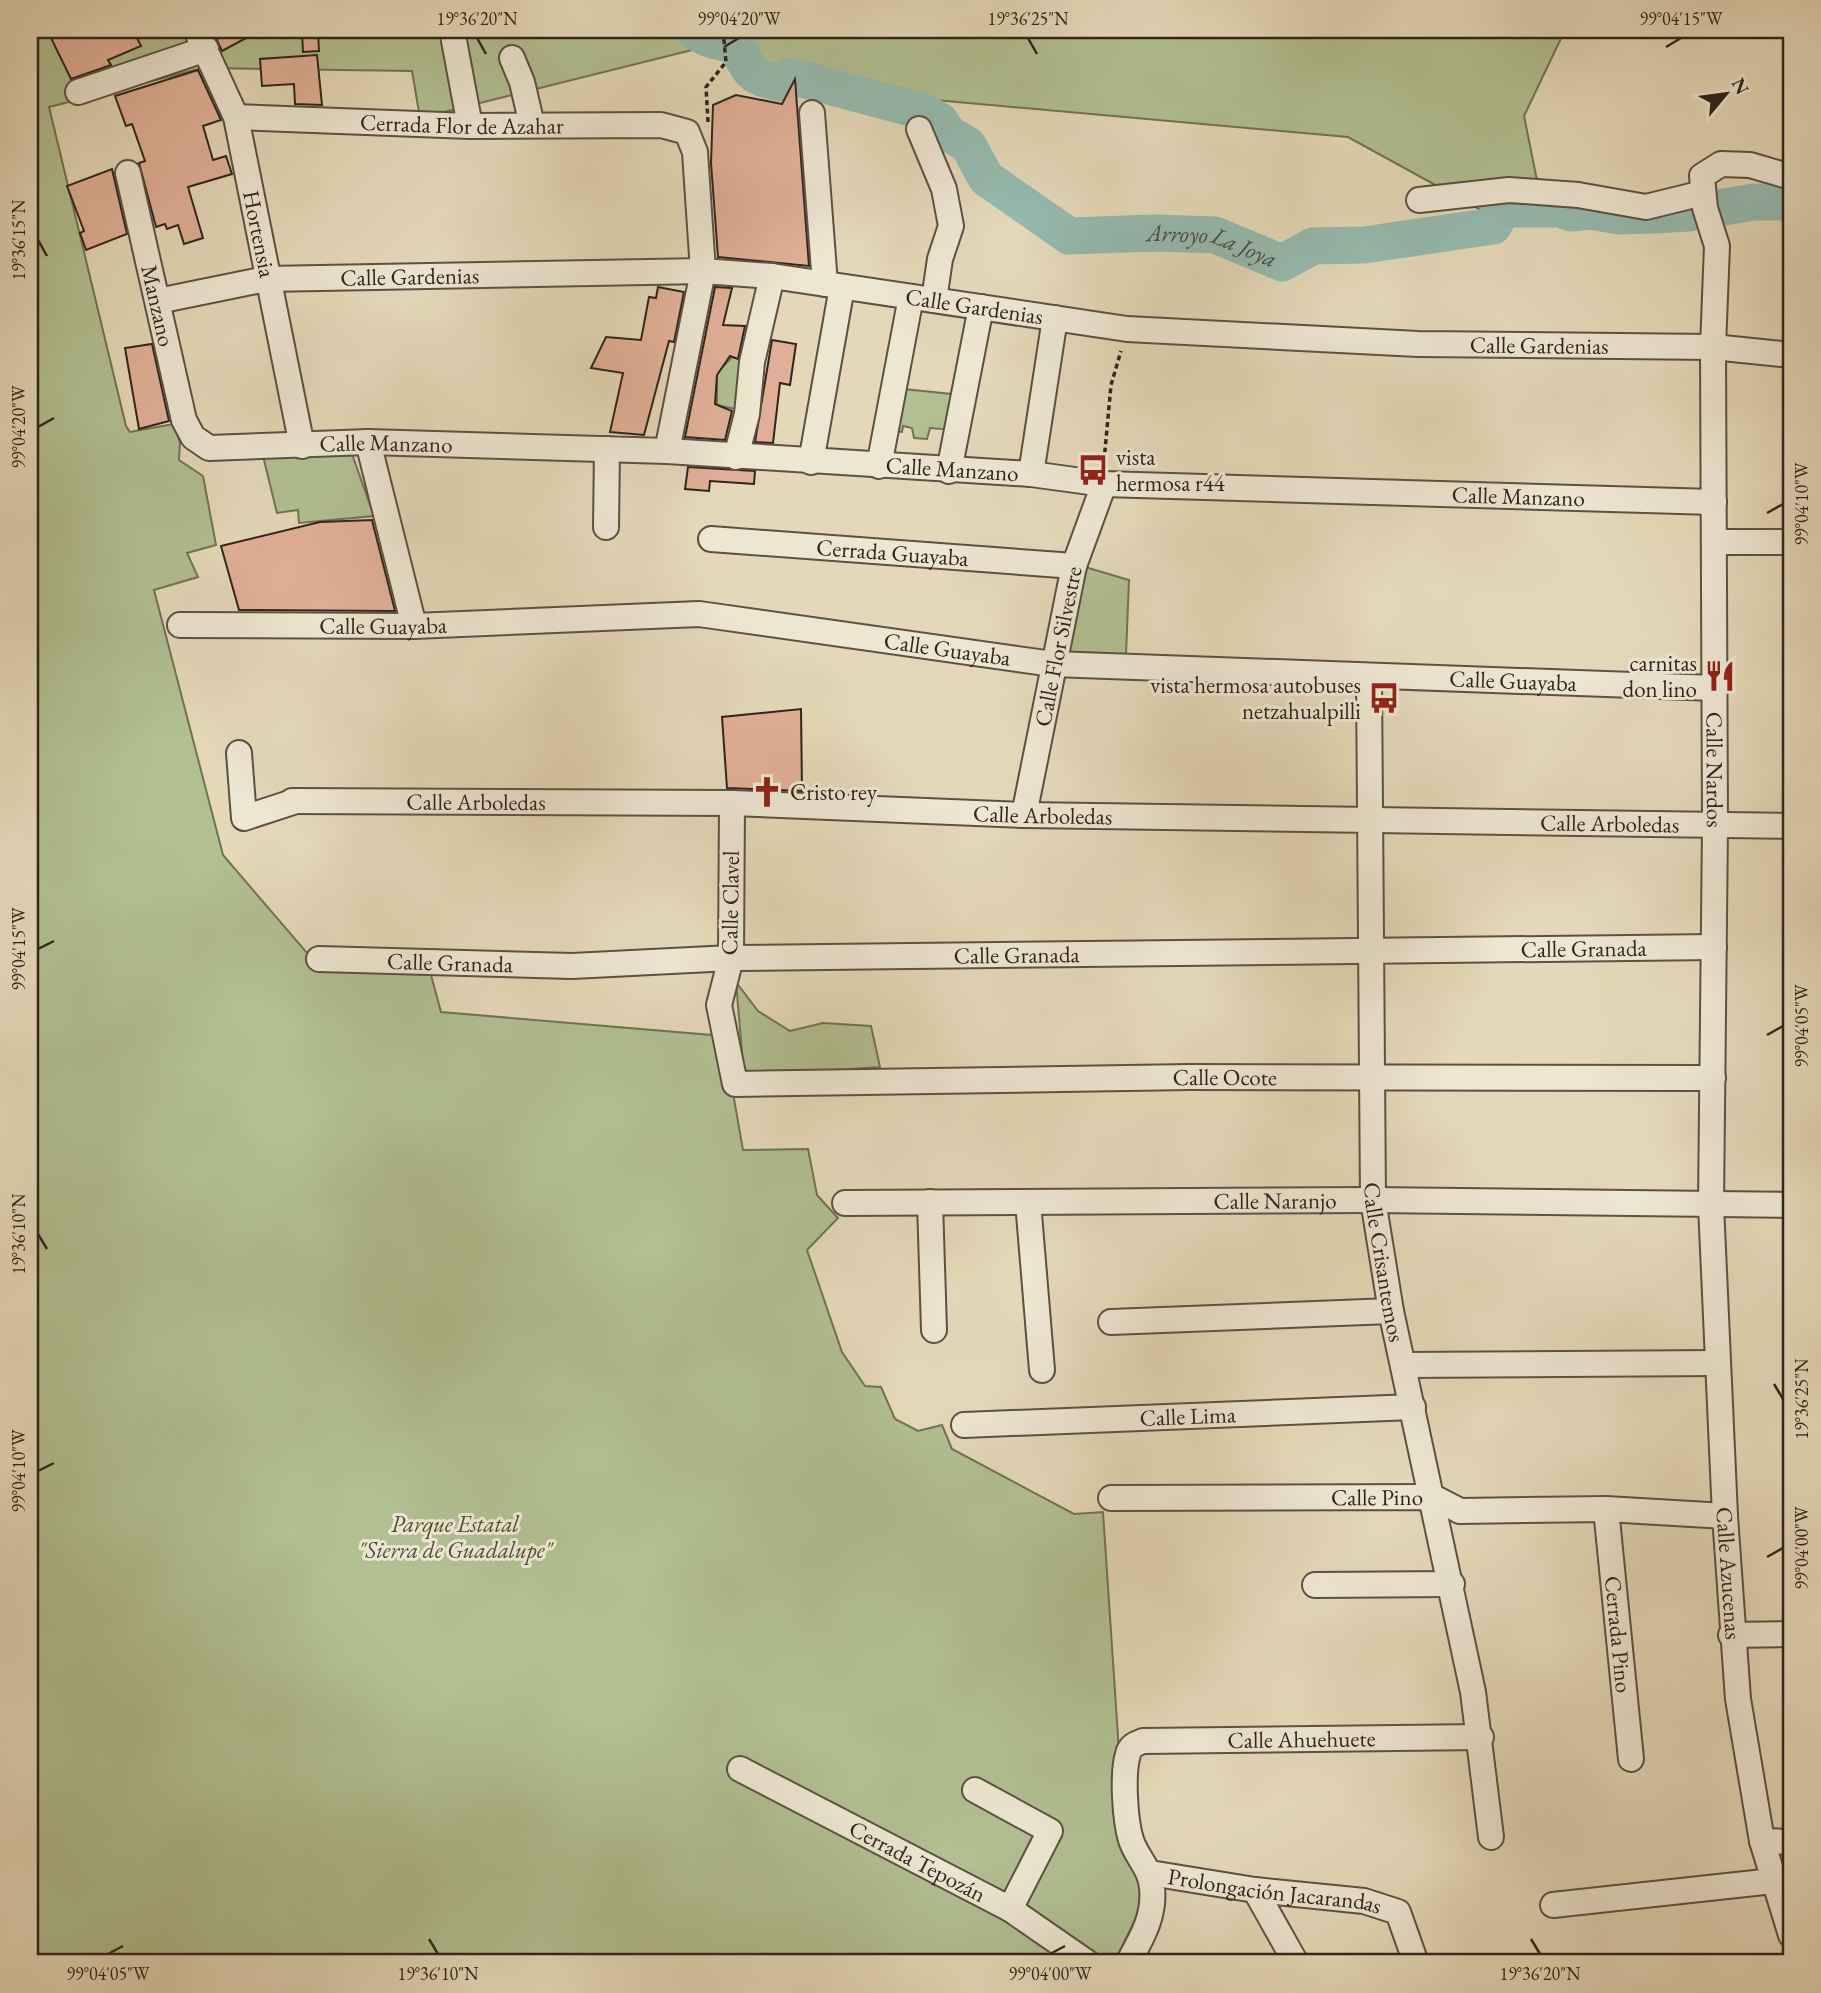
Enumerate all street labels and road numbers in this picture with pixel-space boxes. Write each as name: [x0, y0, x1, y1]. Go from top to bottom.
street label: Cerrada Flor de Azahar: [360, 107, 564, 141]
street label: Hortensia: [236, 188, 283, 281]
street label: Calle Gardenias: [340, 260, 479, 293]
street label: Manzano: [134, 262, 182, 349]
street label: Calle Gardenias: [903, 281, 1045, 331]
street label: Calle Gardenias: [1470, 330, 1609, 361]
street label: Calle Manzano: [319, 427, 453, 460]
street label: Calle Manzano: [885, 450, 1020, 488]
street label: Calle Manzano: [1451, 479, 1585, 513]
street label: Cerrada Guayaba: [815, 532, 971, 573]
street label: Calle Flor Silvestre: [1027, 564, 1089, 729]
street label: Calle Guayaba: [319, 610, 448, 641]
street label: Calle Guayaba: [882, 625, 1013, 673]
street label: Calle Guayaba: [1449, 663, 1578, 698]
street label: Calle Nardos: [1700, 712, 1730, 828]
street label: Calle Arboledas: [406, 787, 546, 817]
street label: Calle Arboledas: [973, 798, 1113, 831]
street label: Calle Arboledas: [1540, 807, 1680, 839]
street label: Calle Clavel: [714, 850, 746, 956]
street label: Calle Granada: [1520, 933, 1648, 964]
street label: Calle Granada: [954, 939, 1081, 971]
street label: Calle Granada: [387, 946, 514, 979]
street label: Calle Ocote: [1172, 1062, 1277, 1092]
street label: Calle Crisantemos: [1358, 1182, 1412, 1345]
street label: Calle Naranjo: [1213, 1185, 1337, 1216]
street label: Calle Lima: [1139, 1399, 1237, 1433]
street label: Calle Pino: [1331, 1482, 1423, 1512]
street label: Calle Azucenas: [1710, 1506, 1749, 1641]
street label: Cerrada Pino: [1598, 1575, 1639, 1694]
street label: Calle Ahuehuete: [1227, 1723, 1376, 1755]
street label: Cerrada Tepozán: [844, 1813, 991, 1909]
street label: Prolongación Jacarandas: [1166, 1861, 1386, 1921]

